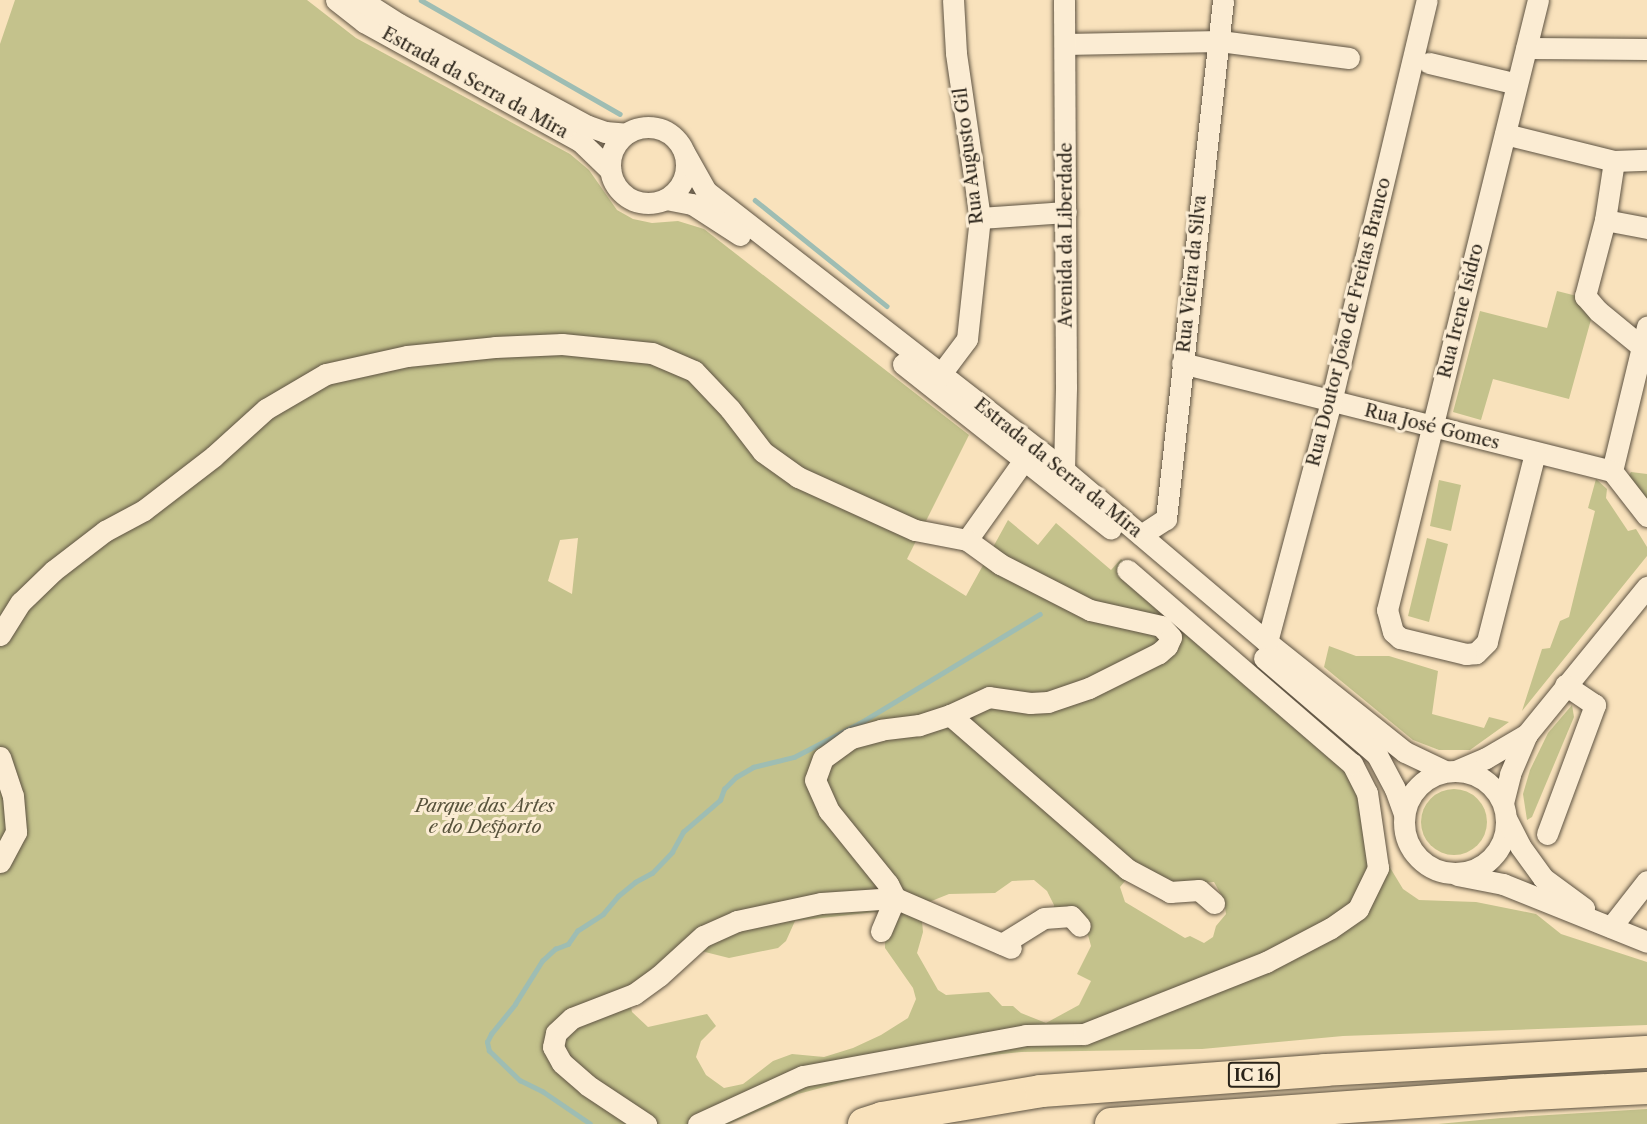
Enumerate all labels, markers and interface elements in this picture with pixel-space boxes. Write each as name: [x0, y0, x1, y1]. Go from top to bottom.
street label: Estrada da Serra da Mira: [378, 23, 572, 143]
street label: Rua Augusto Gil: [950, 86, 988, 226]
street label: Avenida da Liberdade: [1055, 142, 1077, 328]
street label: Rua Doutor João de Freitas Branco: [1303, 175, 1395, 469]
street label: Rua Vieira da Silva: [1173, 193, 1211, 355]
street label: Rua Irene Isidro: [1434, 241, 1488, 381]
street label: Estrada da Serra da Mira: [970, 393, 1146, 543]
street label: Rua José Gomes: [1362, 400, 1502, 454]
park label: Parque das Artes e do Desporto: [415, 796, 555, 838]
road number: IC 16: [1227, 1062, 1281, 1088]

